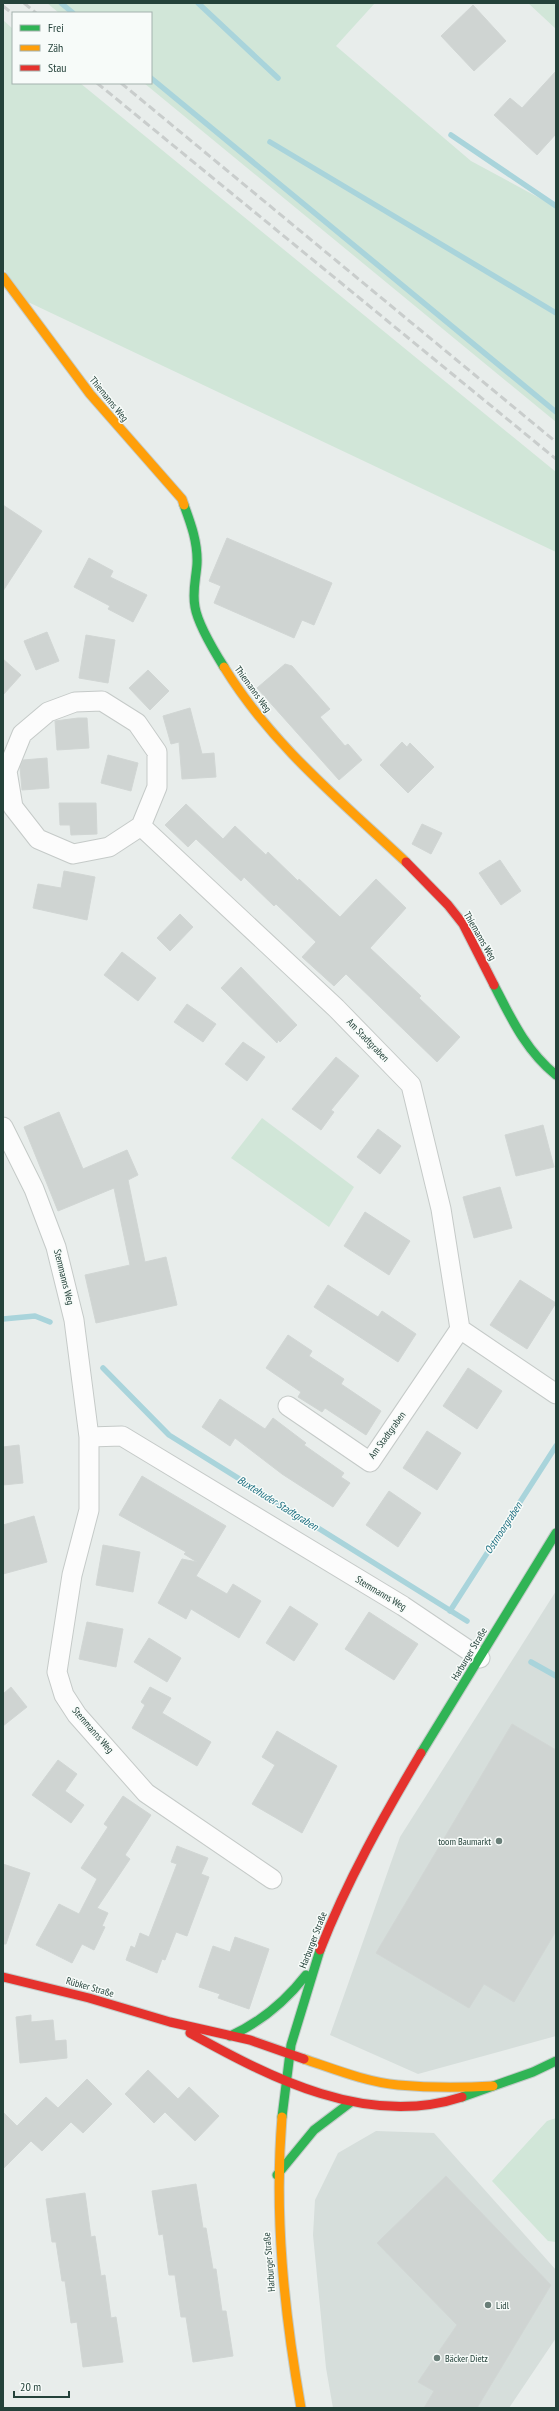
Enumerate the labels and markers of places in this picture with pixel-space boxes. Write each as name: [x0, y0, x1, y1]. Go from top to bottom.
place label: toom Baumarkt: [438, 1835, 491, 1848]
marker: toom Baumarkt: [494, 1836, 504, 1846]
place label: Lidl: [496, 2299, 510, 2312]
marker: Lidl: [483, 2300, 493, 2310]
place label: Bäcker Dietz: [445, 2352, 488, 2365]
marker: Bäcker Dietz: [432, 2353, 442, 2363]

